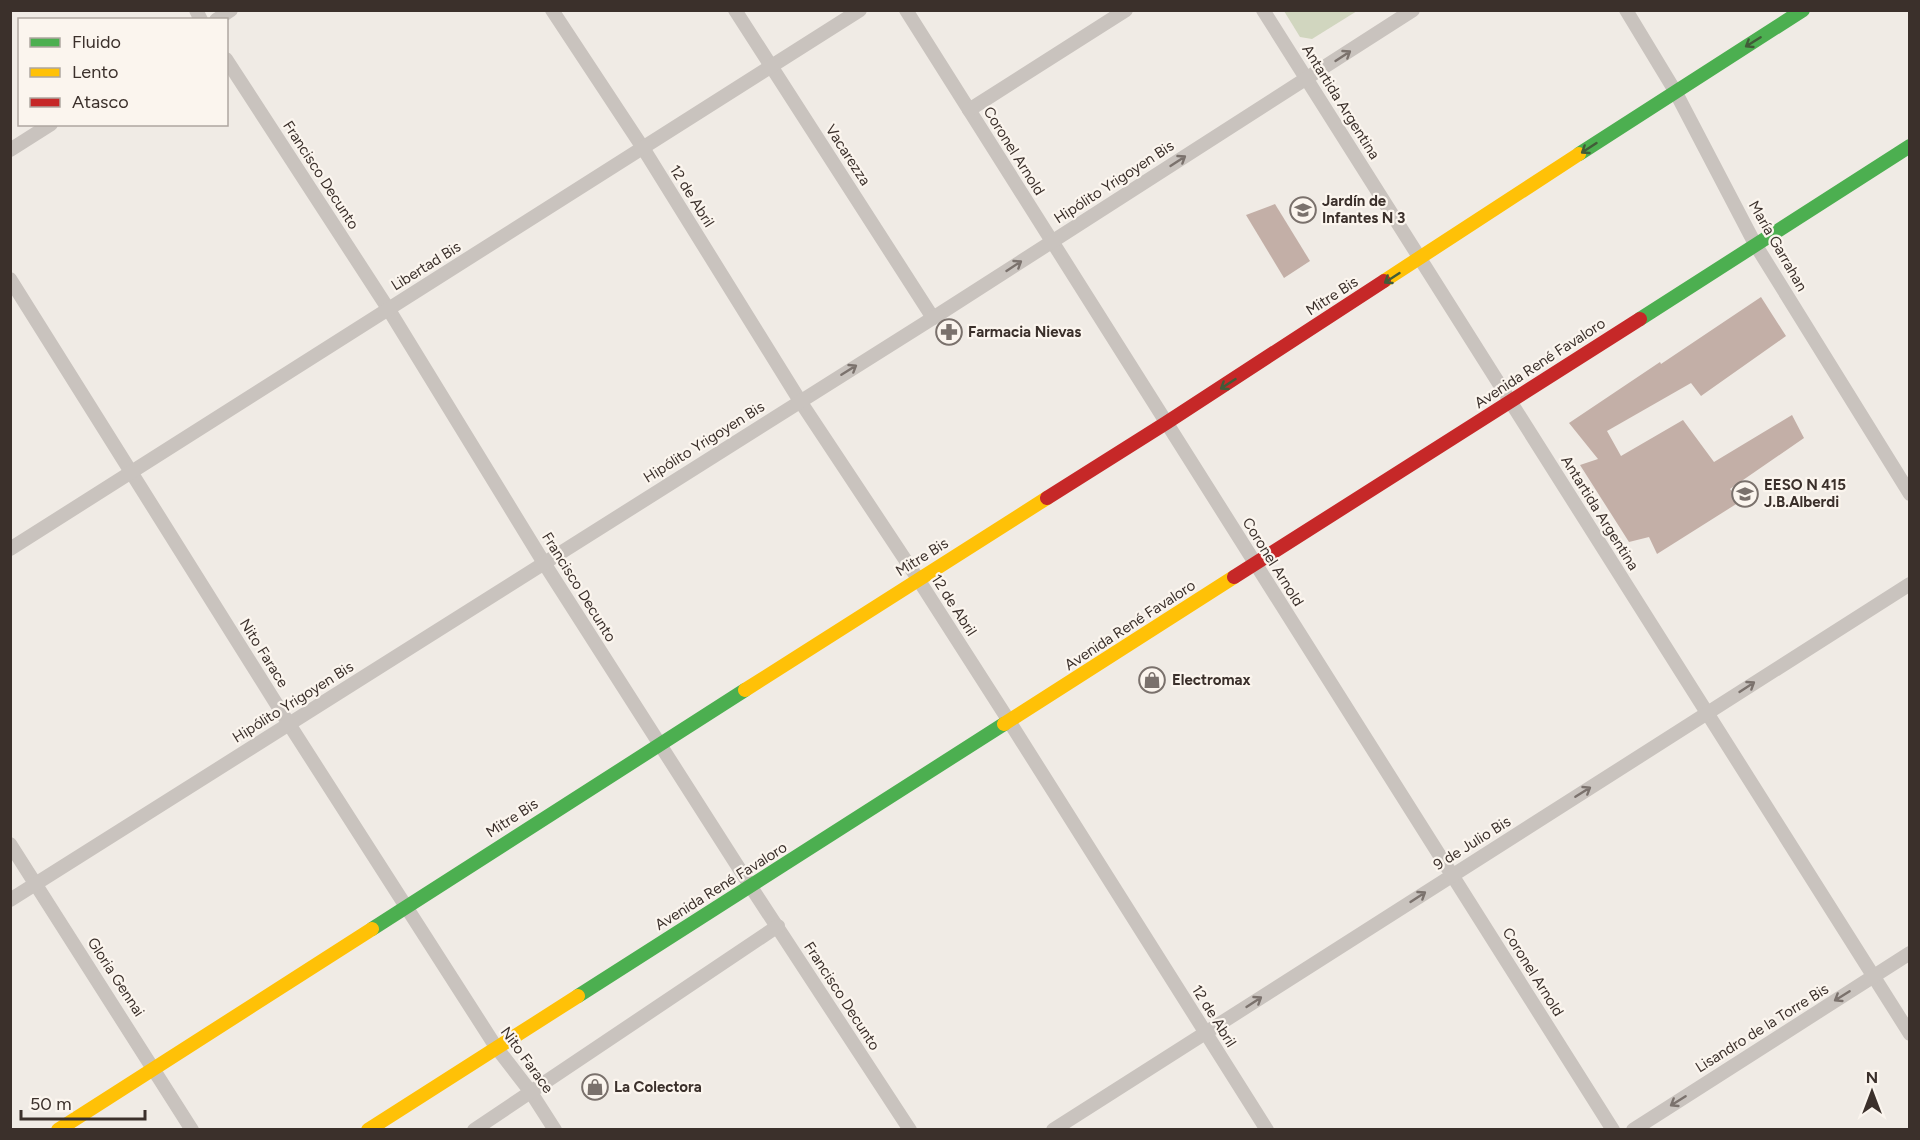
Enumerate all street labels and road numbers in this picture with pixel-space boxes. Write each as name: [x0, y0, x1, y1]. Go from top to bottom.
street label: Antartida Argentina: [1298, 41, 1384, 163]
street label: Coronel Arnold: [980, 103, 1048, 199]
street label: Francisco Decunto: [279, 117, 363, 233]
street label: Vacarezza: [822, 121, 874, 189]
street label: Hipólito Yrigoyen Bis: [1051, 137, 1177, 227]
street label: 12 de Abril: [666, 162, 718, 230]
street label: María Garrahan: [1745, 198, 1811, 294]
street label: Libertad Bis: [388, 238, 464, 294]
street label: Mitre Bis: [1303, 273, 1361, 319]
street label: Avenida René Favaloro: [1471, 314, 1609, 412]
street label: Hipólito Yrigoyen Bis: [640, 397, 768, 487]
street label: Antartida Argentina: [1557, 452, 1643, 574]
street label: Coronel Arnold: [1239, 514, 1307, 610]
street label: Francisco Decunto: [538, 529, 620, 645]
street label: Mitre Bis: [892, 534, 952, 580]
street label: 12 de Abril: [927, 571, 981, 639]
street label: Avenida René Favaloro: [1061, 576, 1199, 674]
street label: Nito Farace: [236, 615, 292, 691]
street label: Hipólito Yrigoyen Bis: [229, 657, 357, 747]
street label: Mitre Bis: [483, 795, 541, 841]
street label: 9 de Julio Bis: [1430, 812, 1514, 874]
street label: Avenida René Favaloro: [652, 838, 791, 934]
street label: Coronel Arnold: [1499, 924, 1567, 1020]
street label: Gloria Gennai: [84, 934, 148, 1020]
street label: Francisco Decunto: [800, 938, 884, 1054]
street label: Lisandro de la Torre Bis: [1692, 980, 1832, 1076]
street label: 12 de Abril: [1188, 982, 1240, 1050]
street label: Nito Farace: [497, 1023, 557, 1097]

